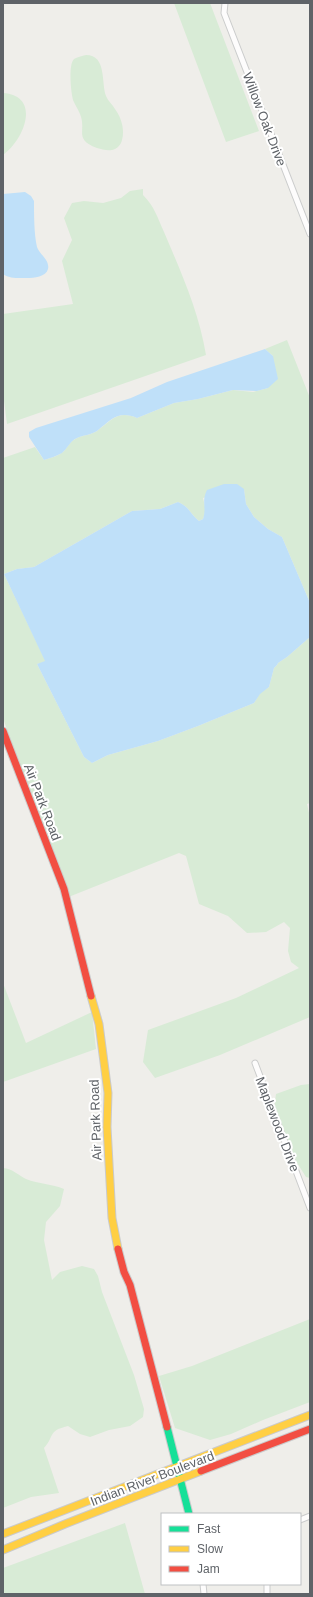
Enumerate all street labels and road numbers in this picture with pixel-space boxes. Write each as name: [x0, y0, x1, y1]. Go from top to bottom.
street label: Willow Oak Drive: [240, 70, 289, 168]
street label: Air Park Road: [21, 762, 64, 843]
street label: Maplewood Drive: [253, 1075, 303, 1174]
street label: Air Park Road: [87, 1079, 104, 1161]
street label: Indian River Boulevard: [88, 1448, 216, 1509]

